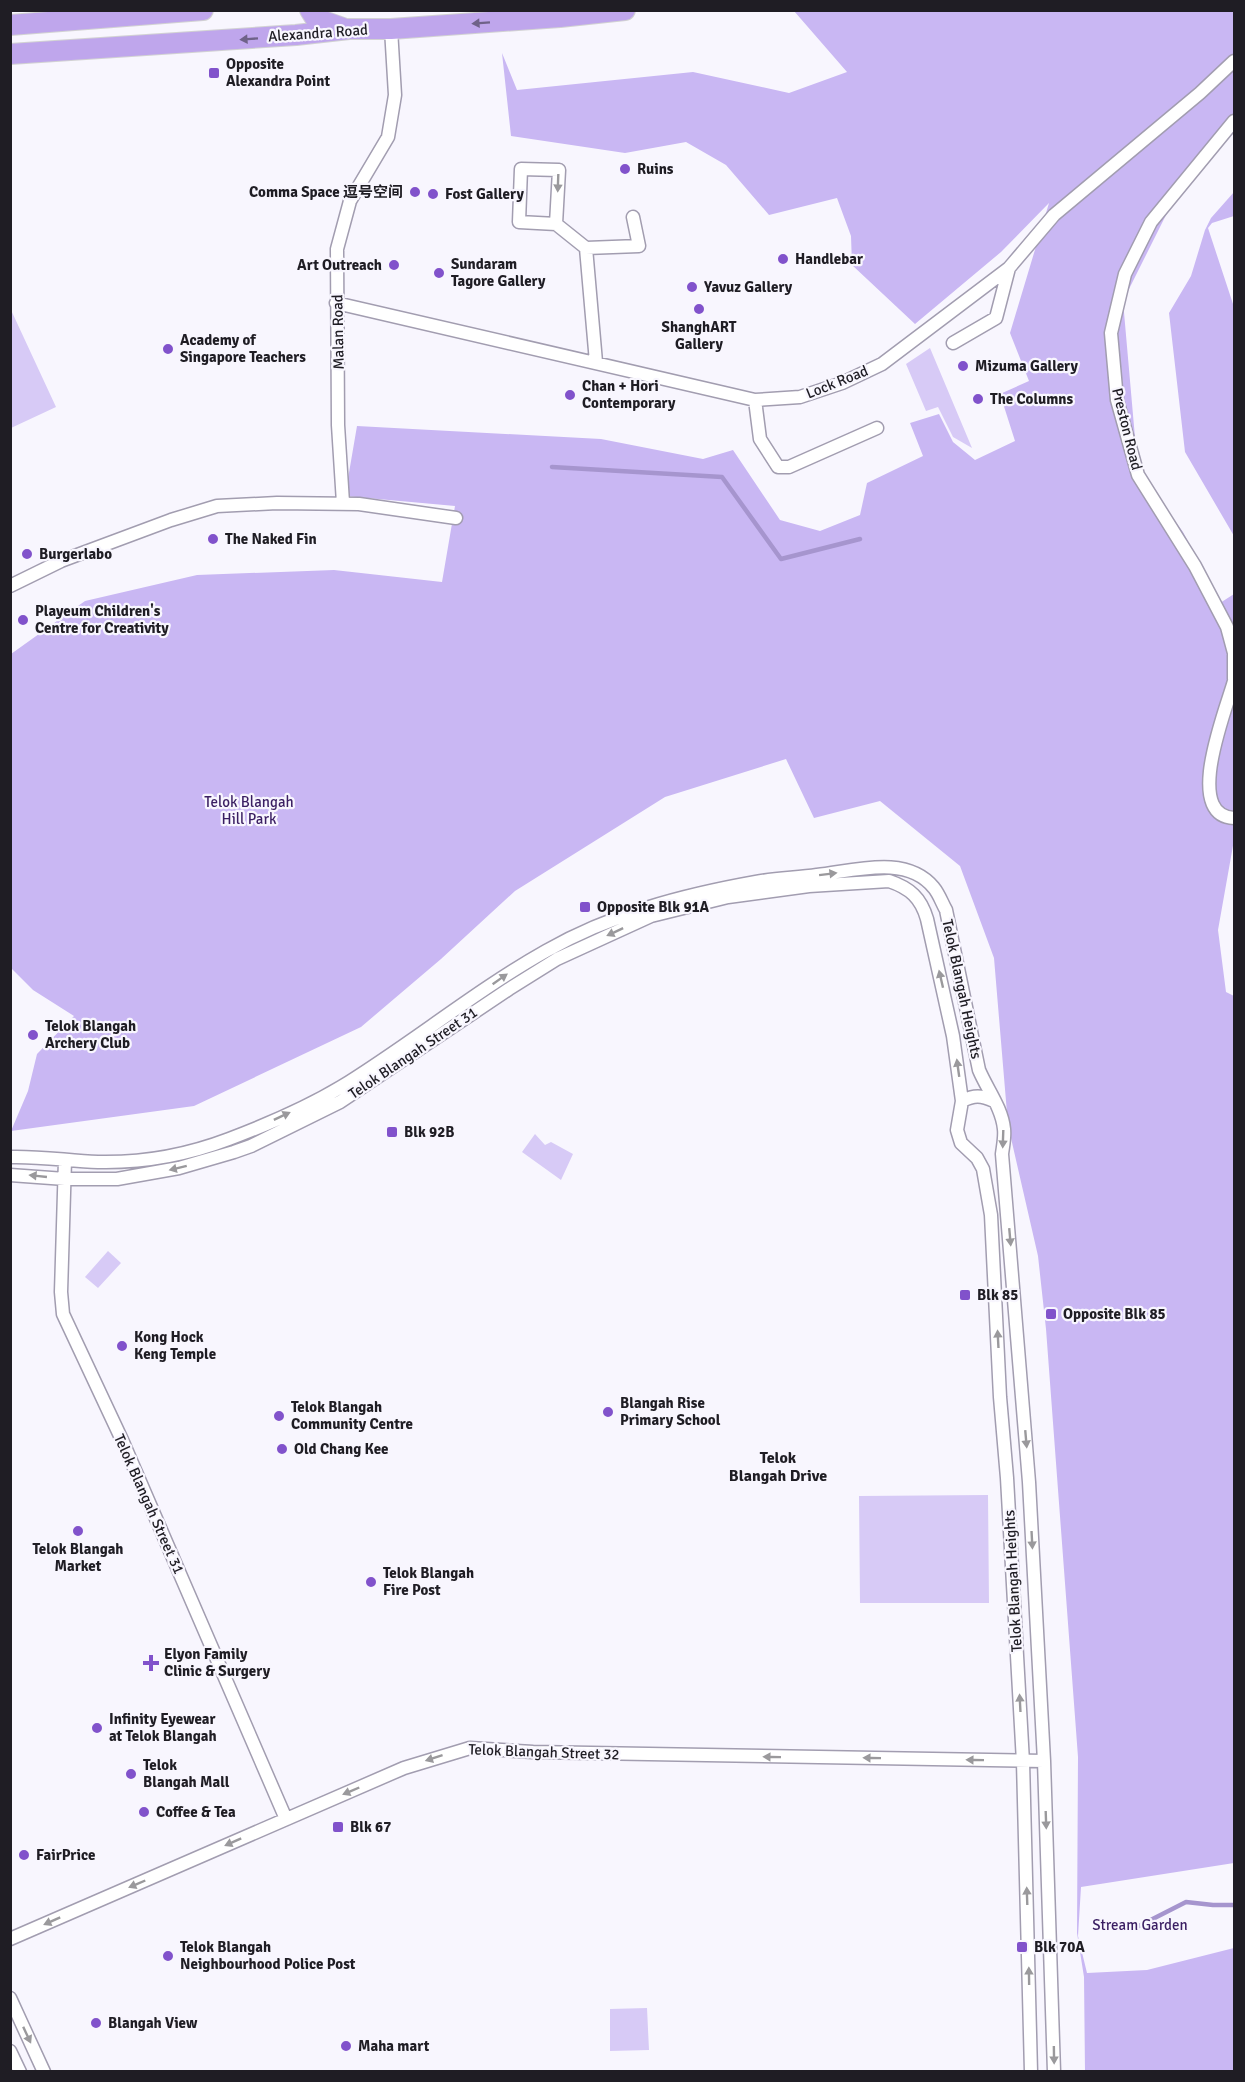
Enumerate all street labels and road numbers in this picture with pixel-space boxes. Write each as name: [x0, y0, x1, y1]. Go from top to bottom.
street label: Alexandra Road: [268, 21, 368, 45]
street label: Malan Road: [328, 294, 348, 370]
street label: Lock Road: [803, 361, 871, 403]
street label: Preston Road: [1108, 386, 1146, 472]
street label: Telok Blangah Heights: [938, 917, 986, 1061]
street label: Telok Blangah Street 31: [345, 1003, 481, 1103]
street label: Telok Blangah Street 31: [110, 1431, 188, 1577]
street label: Telok Blangah Heights: [1000, 1509, 1026, 1653]
street label: Telok Blangah Street 32: [468, 1740, 620, 1764]

